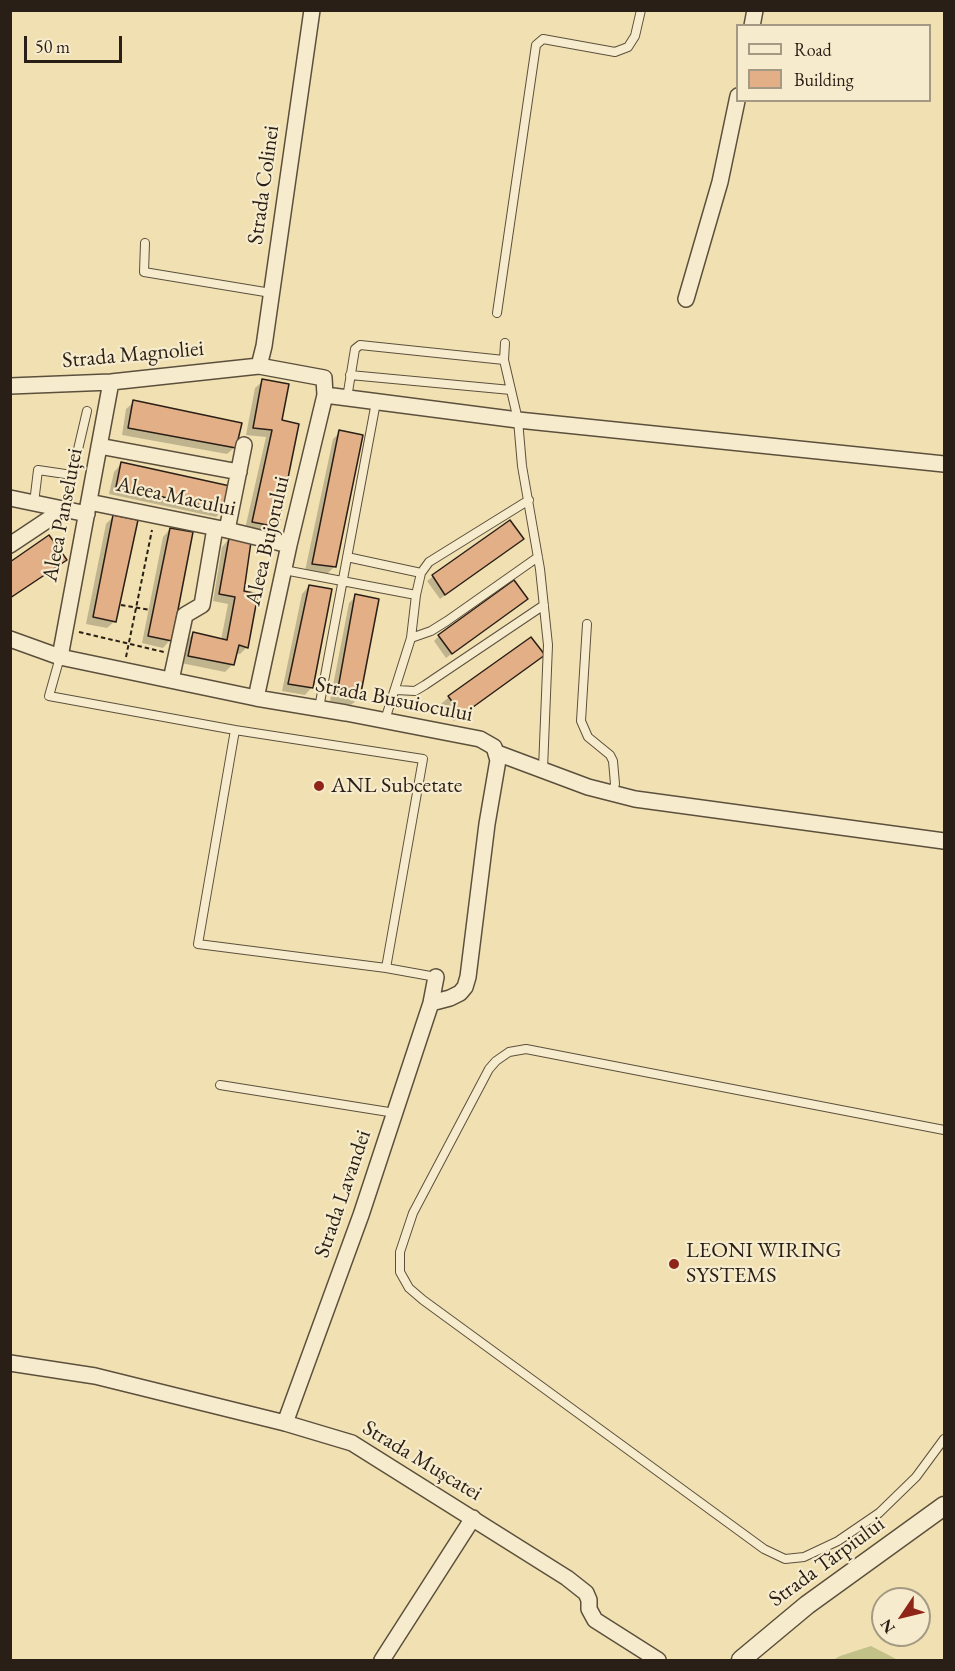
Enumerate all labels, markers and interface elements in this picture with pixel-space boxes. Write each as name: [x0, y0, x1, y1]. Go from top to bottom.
scale bar: [27, 24, 124, 62]
legend: [736, 24, 931, 102]
text: 50 m: [35, 35, 70, 58]
text: Road: [794, 38, 832, 61]
text: Building: [794, 68, 854, 91]
street label: Strada Colinei: [243, 124, 285, 246]
street label: Strada Magnoliei: [61, 336, 205, 374]
street label: Aleea Panseluței: [37, 446, 89, 584]
street label: Aleea Macului: [114, 471, 238, 523]
street label: Aleea Bujorului: [240, 474, 296, 608]
street label: Strada Busuiocului: [313, 672, 475, 728]
place label: ANL Subcetate: [331, 773, 462, 799]
marker: ANL Subcetate: [312, 779, 326, 793]
street label: Strada Lavandei: [309, 1127, 377, 1261]
place label: LEONI WIRING SYSTEMS: [686, 1238, 842, 1290]
marker: LEONI WIRING SYSTEMS: [667, 1257, 681, 1271]
street label: Strada Mușcatei: [358, 1415, 486, 1507]
street label: Strada Tărpiului: [764, 1511, 890, 1613]
north arrow: [871, 1587, 931, 1647]
text: N: [875, 1615, 900, 1638]

